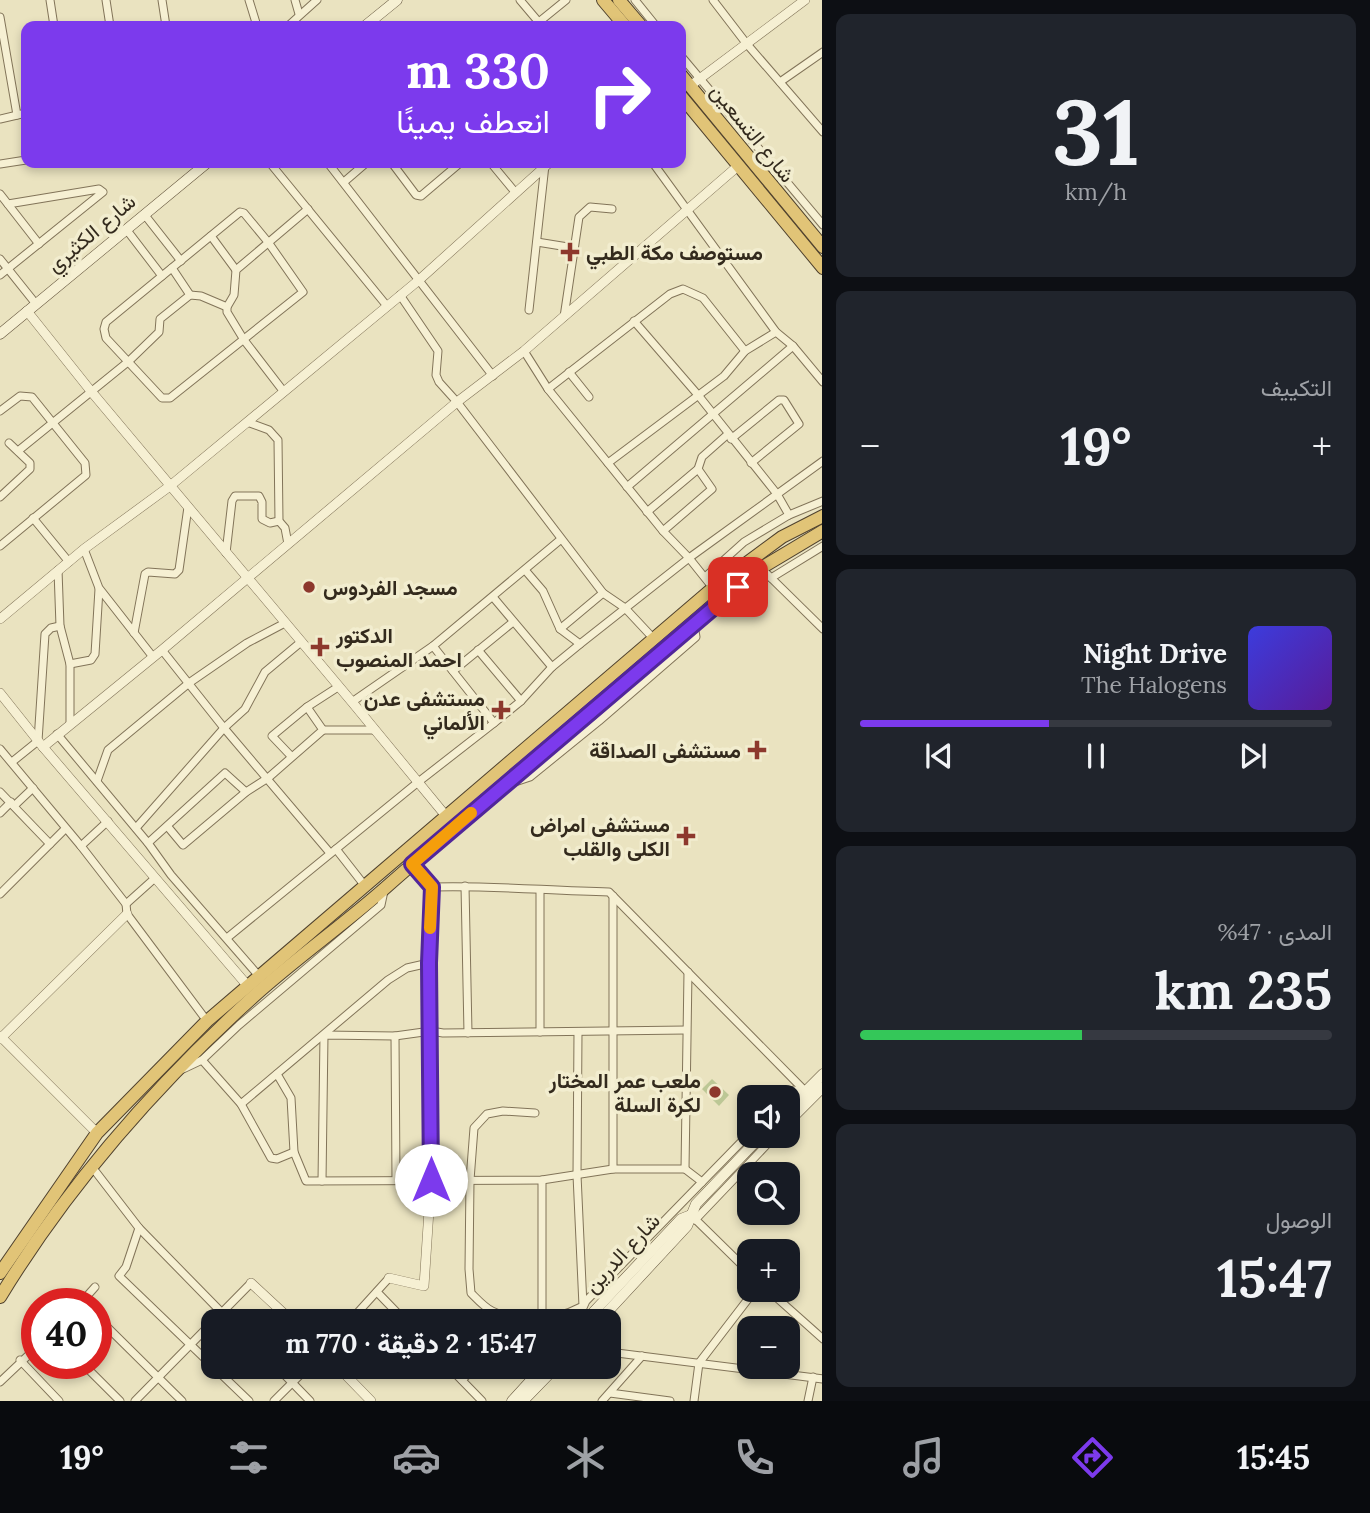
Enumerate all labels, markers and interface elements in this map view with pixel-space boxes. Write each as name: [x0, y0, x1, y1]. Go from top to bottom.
text: 330 m: [406, 39, 550, 101]
icon: right: [574, 49, 665, 140]
text: 31: [1052, 73, 1140, 190]
street label: شارع التسعين: [704, 78, 801, 189]
text: انعطف يمينًا: [396, 101, 550, 142]
text: km/h: [1065, 177, 1127, 206]
street label: شارع الكثيري: [41, 188, 144, 281]
place label: مستوصف مكة الطبي: [586, 239, 763, 270]
marker: مستوصف مكة الطبي: [560, 242, 580, 262]
text: التكييف: [1261, 373, 1332, 402]
text: 19°: [1061, 413, 1131, 479]
text: −: [860, 422, 880, 470]
text: +: [1312, 422, 1332, 470]
pin: [708, 557, 768, 617]
icon: arrive: [719, 568, 757, 606]
place label: مسجد الفردوس: [323, 574, 458, 601]
marker: مسجد الفردوس: [301, 579, 317, 595]
place label: الدكتور احمد المنصوب: [335, 622, 462, 673]
marker: الدكتور احمد المنصوب: [310, 637, 330, 657]
text: Night Drive: [1083, 637, 1227, 670]
text: The Halogens: [1081, 670, 1227, 699]
place label: مستشفى عدن الألماني: [364, 685, 485, 740]
marker: مستشفى عدن الألماني: [491, 700, 511, 720]
place label: مستشفى الصداقة: [589, 737, 741, 764]
icon: previous: [920, 737, 958, 775]
icon: pause: [1077, 737, 1115, 775]
icon: next: [1234, 737, 1272, 775]
marker: مستشفى الصداقة: [747, 740, 767, 760]
place label: مستشفى امراض الكلى والقلب: [530, 811, 670, 862]
marker: مستشفى امراض الكلى والقلب: [676, 826, 696, 846]
text: المدى · 47%: [1217, 917, 1332, 946]
text: 235 km: [1155, 957, 1332, 1023]
place label: ملعب عمر المختار لكرة السلة: [548, 1067, 701, 1118]
marker: ملعب عمر المختار لكرة السلة: [707, 1084, 723, 1100]
map controls: [737, 1085, 800, 1379]
button: sound: [737, 1085, 800, 1148]
position arrow: [394, 1143, 468, 1217]
button: search: [737, 1162, 800, 1225]
text: الوصول: [1266, 1205, 1332, 1234]
street label: شارع الدرين: [578, 1207, 667, 1299]
button: +: [737, 1239, 800, 1302]
text: 15:47: [1217, 1245, 1332, 1311]
speed limit sign: 40: [21, 1288, 112, 1379]
button: −: [737, 1316, 800, 1379]
text: 15:47 · 2 دقيقة · 770 m: [286, 1327, 536, 1360]
icon: filters: [224, 1433, 273, 1482]
icon: car: [392, 1433, 441, 1482]
icon: climate: [561, 1433, 610, 1482]
icon: phone: [730, 1433, 779, 1482]
icon: music: [899, 1433, 948, 1482]
icon: directions: [1068, 1433, 1117, 1482]
text: 19°: [60, 1437, 104, 1478]
text: 15:45: [1237, 1437, 1310, 1478]

